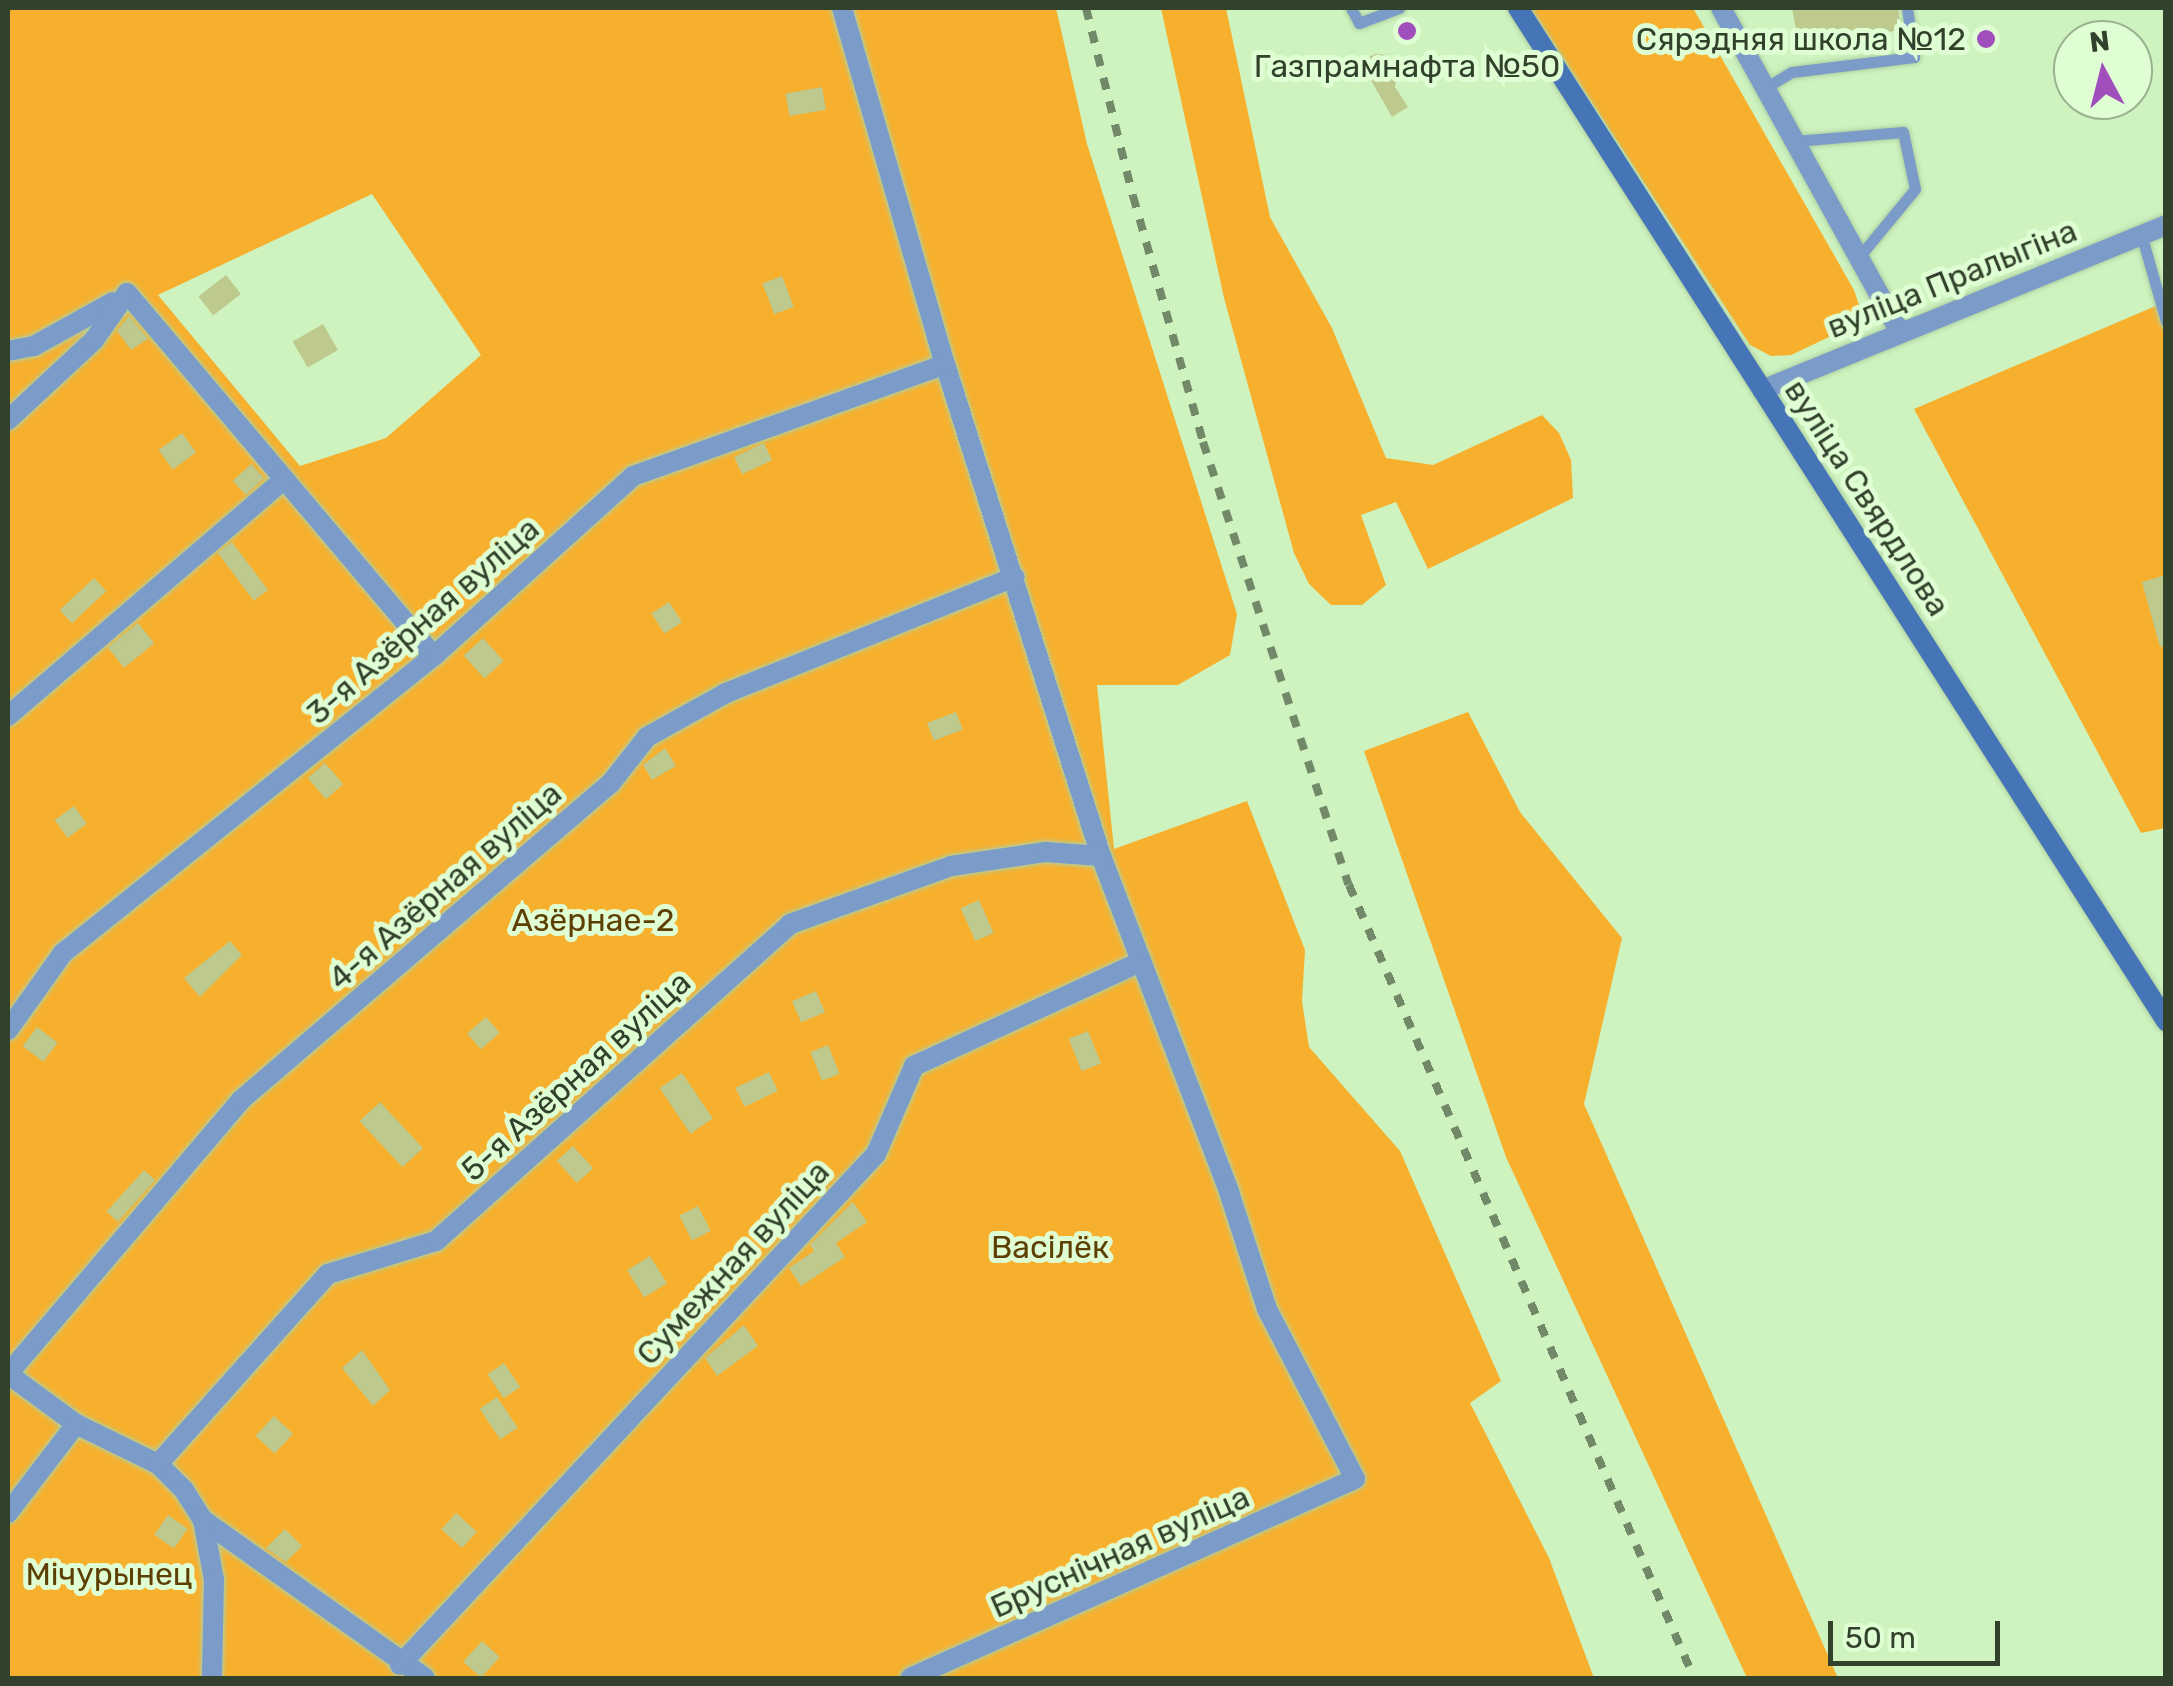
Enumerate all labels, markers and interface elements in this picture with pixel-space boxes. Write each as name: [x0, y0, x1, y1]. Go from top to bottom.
marker: Газпрамнафта №50: [1396, 20, 1418, 42]
place label: Сярэдняя школа №12: [1636, 20, 1966, 58]
north arrow: [2053, 20, 2153, 120]
text: N: [2088, 24, 2112, 59]
marker: Сярэдняя школа №12: [1975, 28, 1997, 50]
place label: Газпрамнафта №50: [1254, 47, 1560, 85]
street label: вуліца Пралыгіна: [1822, 211, 2082, 347]
street label: вуліца Свярдлова: [1776, 373, 1958, 623]
street label: 3-я Азёрная вуліца: [299, 510, 547, 732]
street label: 4-я Азёрная вуліца: [321, 774, 569, 998]
park label: Азёрнае-2: [512, 901, 674, 939]
street label: 5-я Азёрная вуліца: [453, 963, 699, 1189]
street label: Сумежная вуліца: [629, 1153, 837, 1373]
park label: Васілёк: [991, 1228, 1109, 1266]
street label: Бруснічная вуліца: [985, 1478, 1255, 1626]
park label: Мічурынец: [25, 1555, 193, 1593]
scale bar: [1833, 1601, 2006, 1663]
text: 50 m: [1845, 1620, 1916, 1656]

